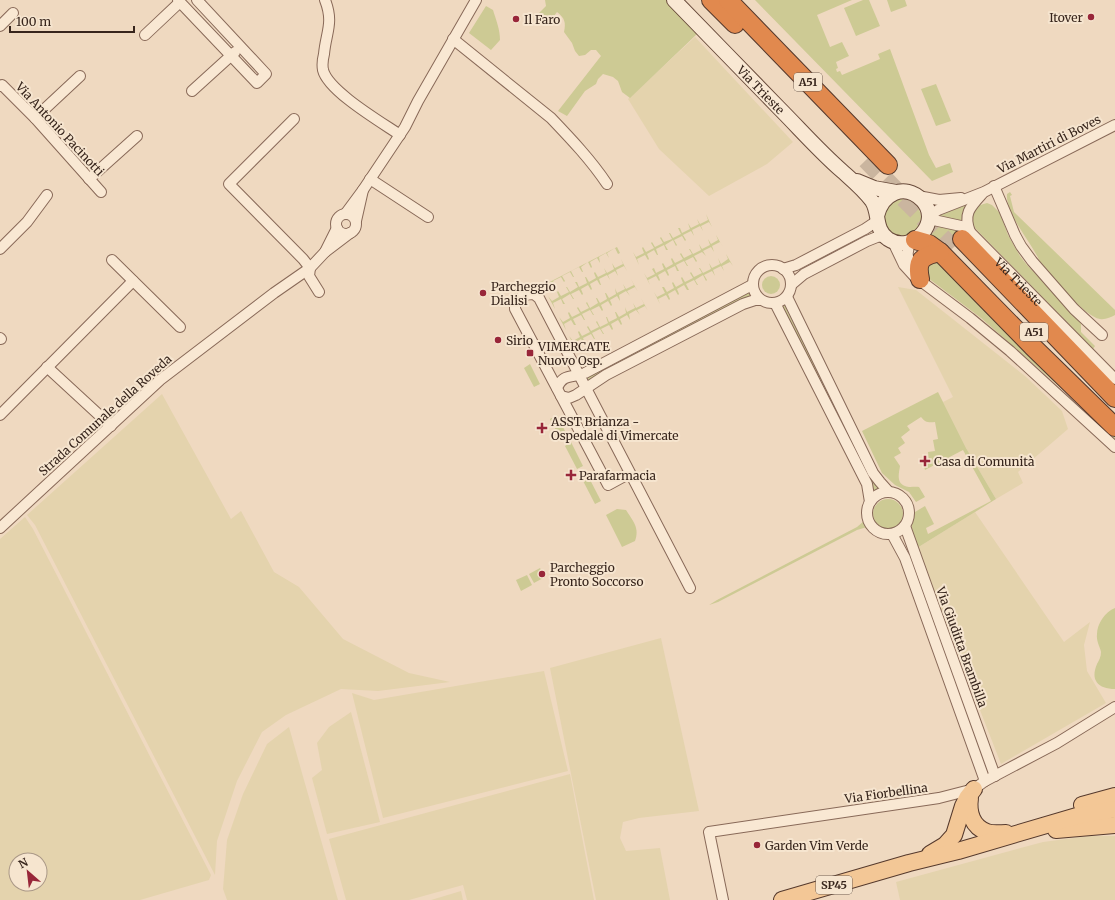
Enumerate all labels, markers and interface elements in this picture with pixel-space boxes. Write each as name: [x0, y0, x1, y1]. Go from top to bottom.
scale bar: [10, 8, 134, 34]
place label: Itover: [1049, 10, 1084, 25]
place label: Il Faro: [524, 12, 560, 27]
marker: Itover: [1086, 12, 1096, 22]
text: 100 m: [16, 14, 51, 29]
marker: Il Faro: [511, 14, 521, 24]
street label: Via Trieste: [733, 62, 788, 117]
road number: A51: [794, 73, 822, 91]
street label: Via Antonio Pacinotti: [12, 78, 107, 179]
street label: Via Martiri di Boves: [994, 111, 1103, 177]
street label: Via Trieste: [991, 253, 1046, 309]
place label: Parcheggio Dialisi: [491, 279, 556, 308]
marker: Parcheggio Dialisi: [478, 288, 488, 298]
road number: A51: [1020, 323, 1048, 341]
place label: Sirio: [506, 333, 533, 348]
marker: Sirio: [493, 335, 503, 345]
place label: VIMERCATE Nuovo Osp.: [537, 339, 610, 368]
marker: VIMERCATE Nuovo Osp.: [525, 348, 535, 358]
street label: Strada Comunale della Roveda: [35, 351, 175, 479]
place label: ASST Brianza - Ospedale di Vimercate: [550, 414, 679, 443]
marker: ASST Brianza - Ospedale di Vimercate: [536, 422, 548, 434]
place label: Casa di Comunità: [934, 454, 1035, 469]
marker: Casa di Comunità: [919, 455, 931, 467]
place label: Parafarmacia: [579, 468, 656, 483]
marker: Parafarmacia: [566, 470, 576, 480]
place label: Parcheggio Pronto Soccorso: [550, 560, 643, 589]
marker: Parcheggio Pronto Soccorso: [537, 569, 547, 579]
street label: Via Giuditta Brambilla: [933, 584, 991, 710]
street label: Via Fiorbellina: [843, 780, 929, 806]
place label: Garden Vim Verde: [765, 838, 868, 853]
marker: Garden Vim Verde: [752, 840, 762, 850]
north arrow: [8, 852, 48, 892]
text: N: [16, 855, 31, 871]
road number: SP45: [816, 876, 852, 894]

